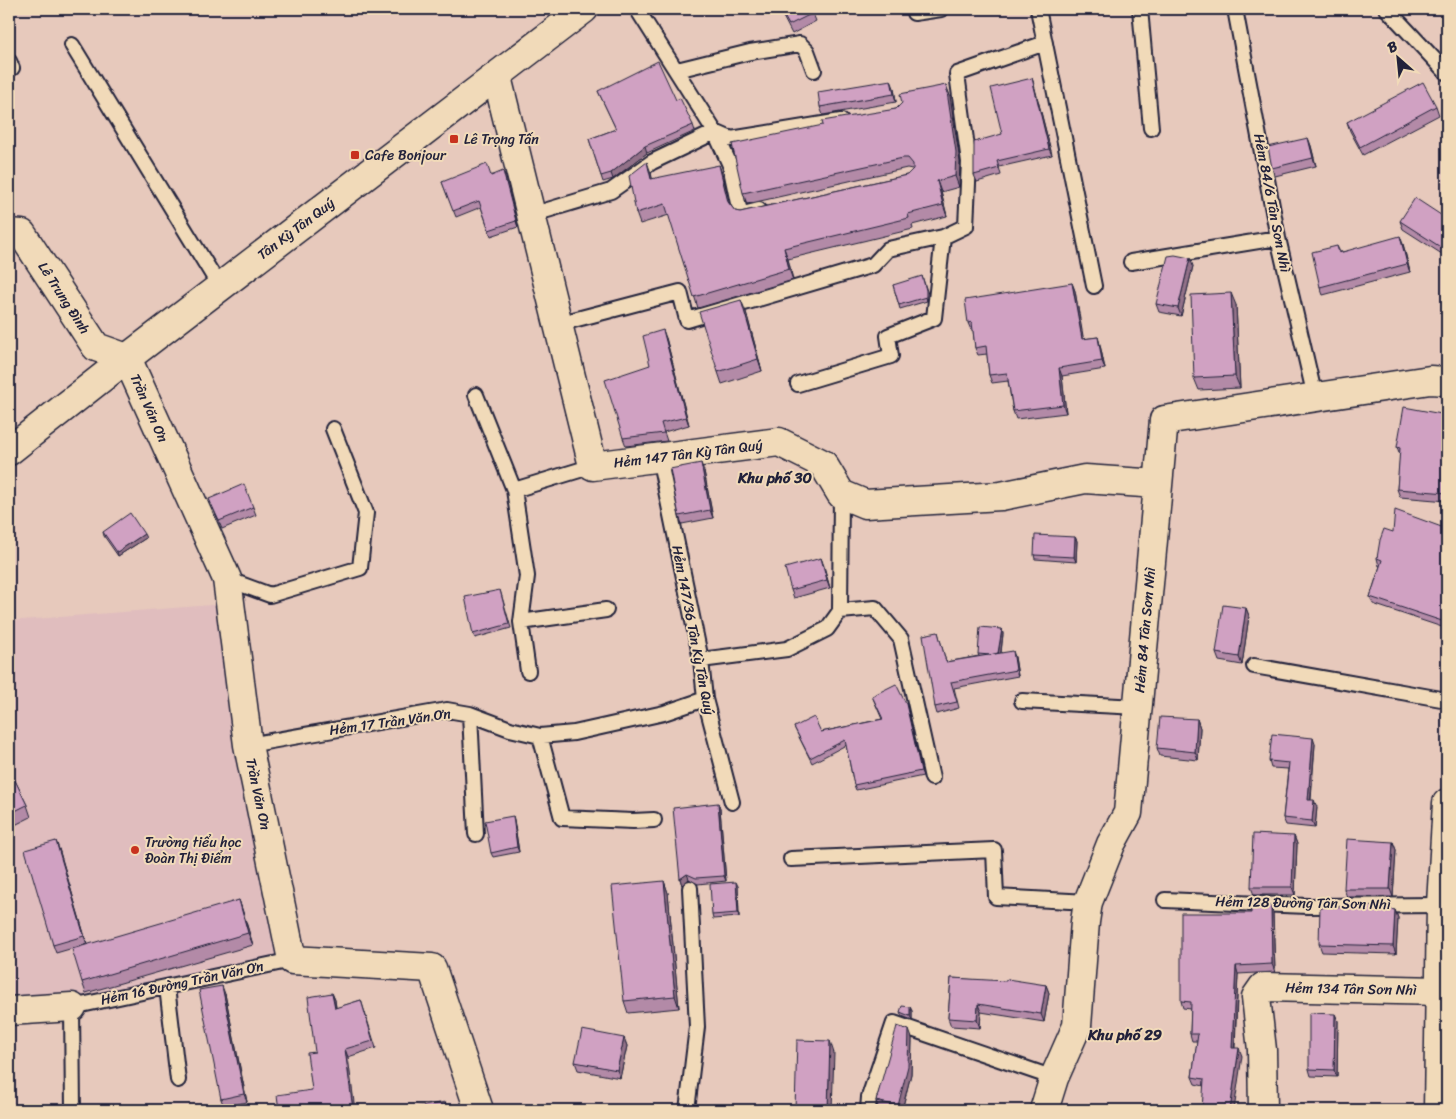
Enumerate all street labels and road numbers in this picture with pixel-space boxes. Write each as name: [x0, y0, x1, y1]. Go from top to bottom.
street label: Hẻm 84/6 Tân Sơn Nhì: [1246, 131, 1298, 275]
street label: Tân Kỳ Tân Quý: [252, 191, 341, 267]
street label: Lê Trung Đình: [31, 257, 97, 339]
street label: Trần Văn Ơn: [123, 370, 175, 447]
street label: Hẻm 147 Tân Kỳ Tân Quý: [612, 432, 765, 476]
street label: Hẻm 147/36 Tân Kỳ Tân Quý: [664, 543, 722, 718]
street label: Hẻm 84 Tân Sơn Nhì: [1127, 566, 1163, 694]
street label: Hẻm 17 Trần Văn Ơn: [328, 701, 453, 743]
street label: Trần Văn Ơn: [238, 756, 278, 833]
street label: Hẻm 128 Đường Tân Sơn Nhì: [1215, 889, 1391, 917]
street label: Hẻm 16 Đường Trần Văn Ơn: [98, 953, 266, 1013]
street label: Hẻm 134 Tân Sơn Nhì: [1285, 975, 1417, 1003]

